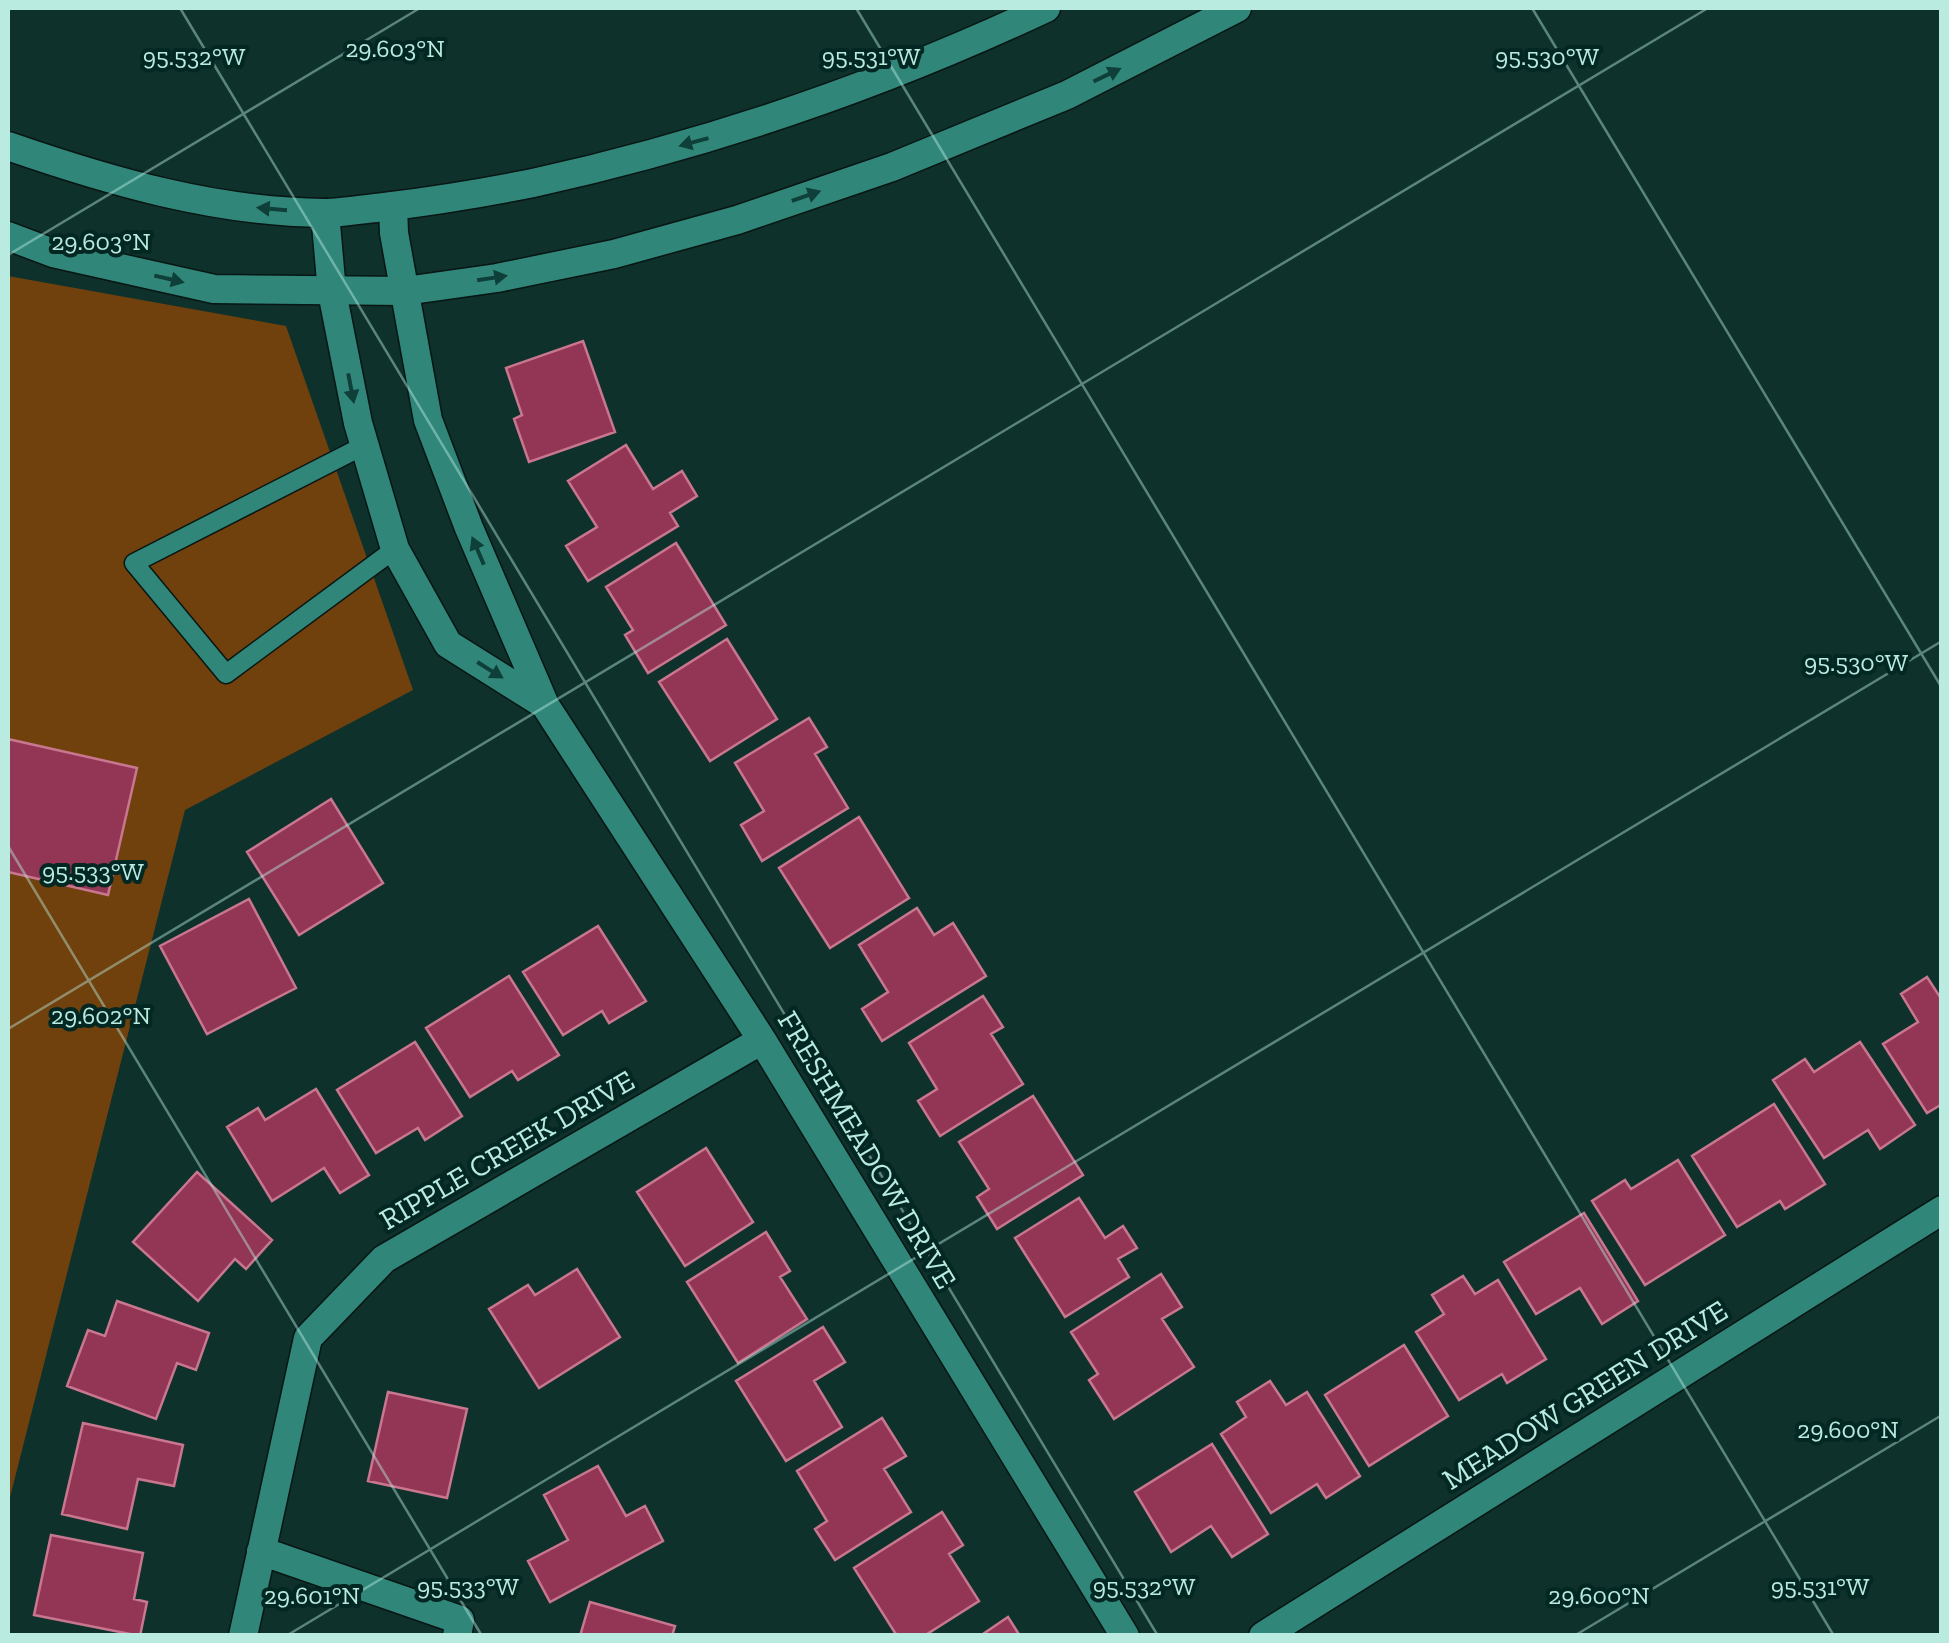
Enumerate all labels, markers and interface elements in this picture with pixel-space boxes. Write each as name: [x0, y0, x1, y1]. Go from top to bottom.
text: 29.603°N: [345, 33, 445, 63]
text: 95.532°W: [143, 41, 246, 71]
text: 95.531°W: [822, 41, 921, 71]
text: 95.530°W: [1495, 41, 1600, 71]
one-way arrow: [1093, 67, 1122, 84]
one-way arrow: [678, 135, 709, 150]
one-way arrow: [792, 188, 822, 203]
one-way arrow: [255, 200, 287, 216]
text: 29.603°N: [51, 226, 151, 256]
one-way arrow: [477, 270, 508, 285]
one-way arrow: [154, 271, 185, 287]
one-way arrow: [344, 373, 359, 404]
one-way arrow: [470, 536, 486, 566]
text: 95.530°W: [1804, 647, 1909, 677]
one-way arrow: [476, 661, 504, 678]
text: 95.533°W: [42, 856, 145, 886]
text: 29.602°N: [51, 1000, 151, 1030]
street label: FRESHMEADOW DRIVE: [770, 1005, 964, 1295]
street label: RIPPLE CREEK DRIVE: [373, 1062, 641, 1238]
street label: MEADOW GREEN DRIVE: [1436, 1292, 1734, 1498]
text: 29.600°N: [1797, 1414, 1899, 1444]
text: 95.533°W: [417, 1571, 520, 1601]
text: 95.532°W: [1093, 1571, 1196, 1601]
text: 95.531°W: [1771, 1571, 1870, 1601]
text: 29.601°N: [264, 1580, 360, 1610]
text: 29.600°N: [1548, 1580, 1650, 1610]

